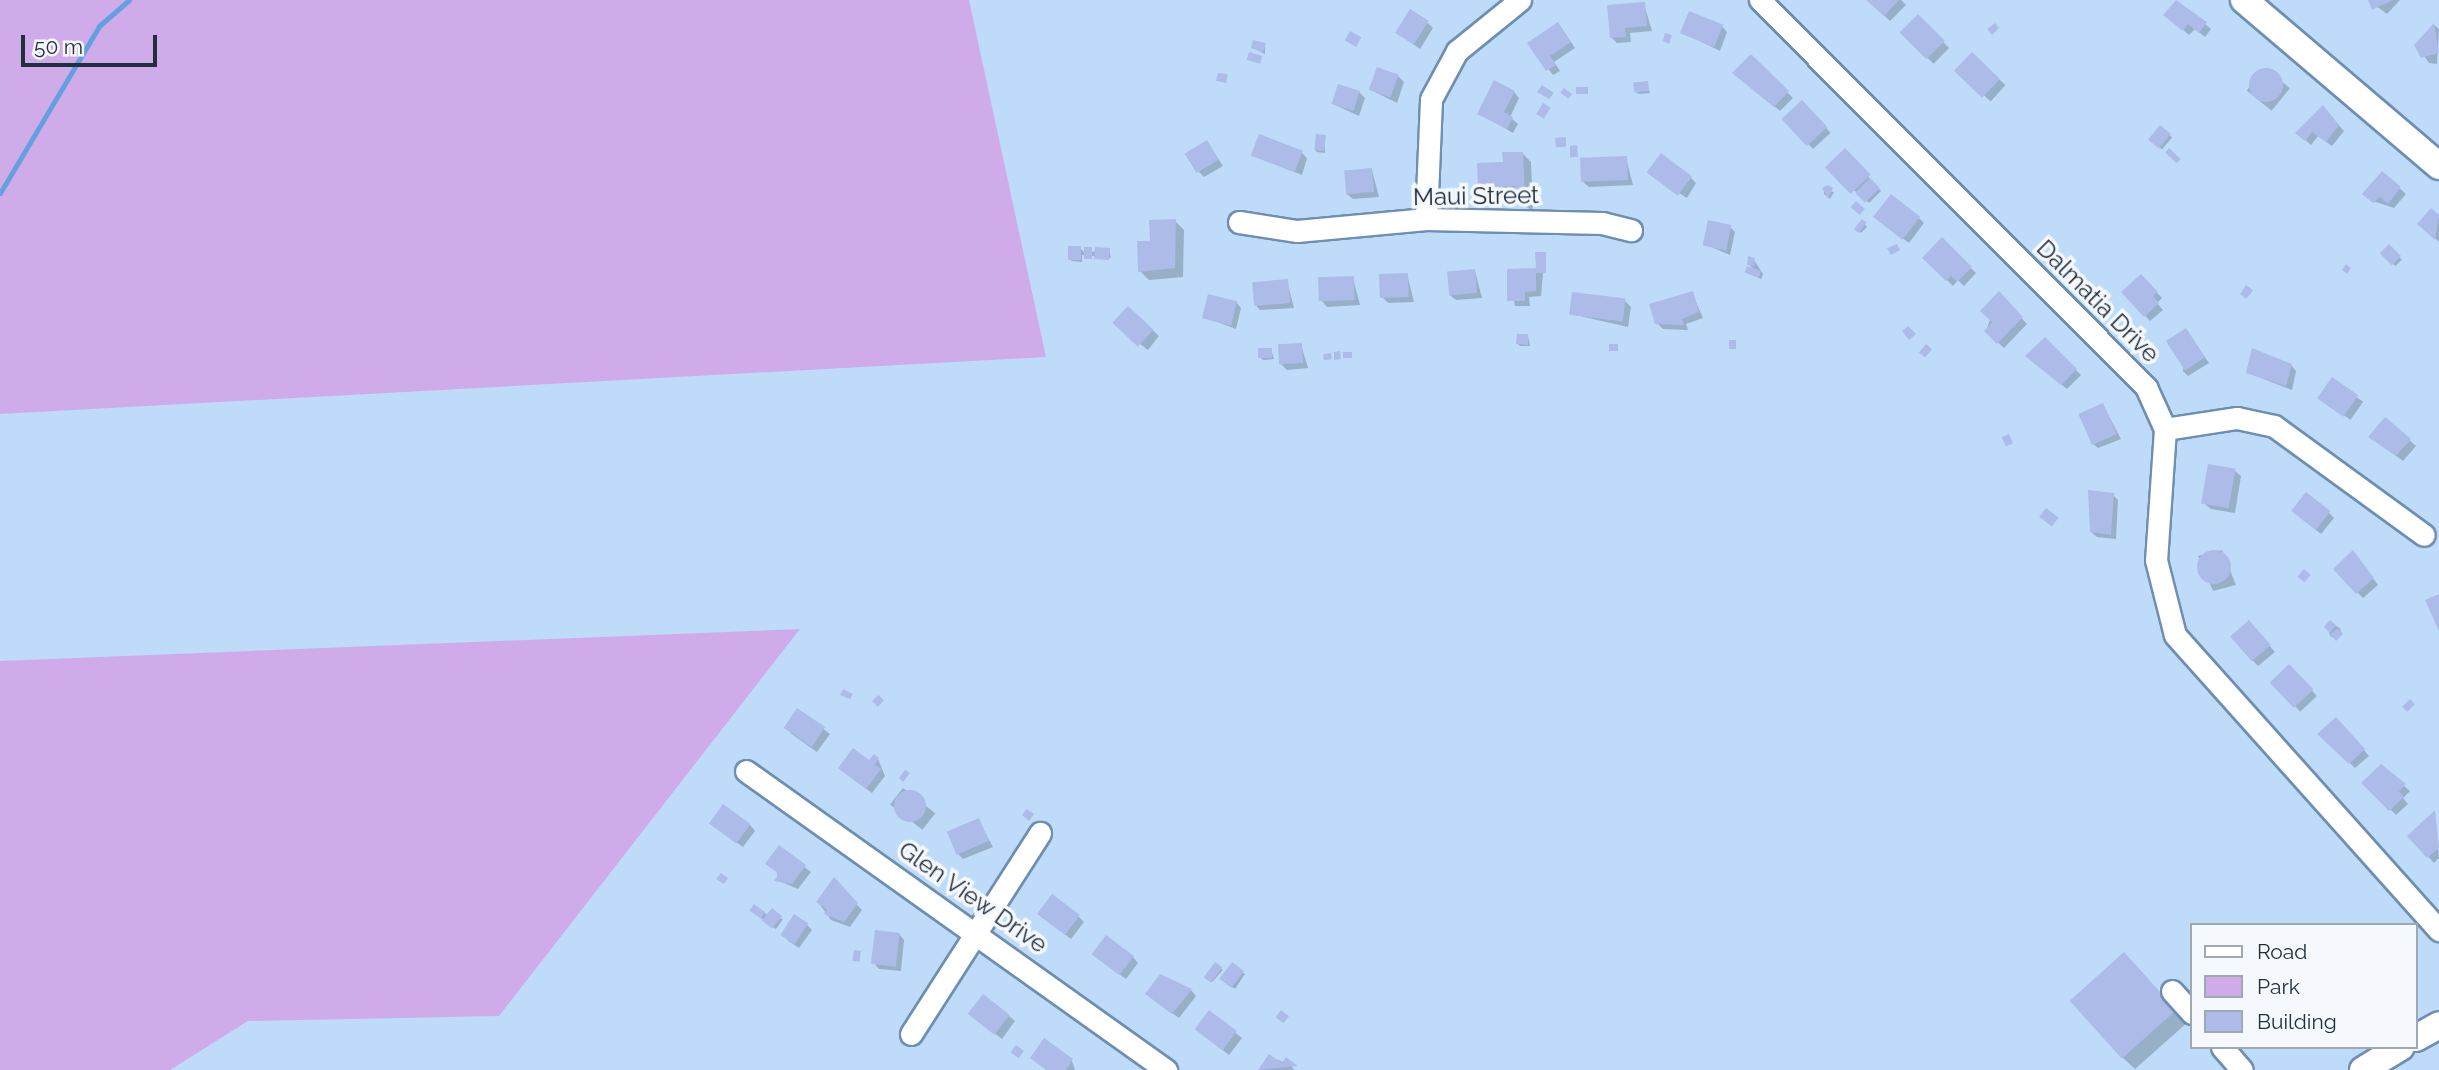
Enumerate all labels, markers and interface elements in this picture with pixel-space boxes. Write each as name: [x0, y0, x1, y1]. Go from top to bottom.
scale bar: [24, 21, 161, 65]
text: 50 m: [34, 34, 83, 59]
street label: Maui Street: [1413, 181, 1539, 211]
street label: Dalmatia Drive: [2031, 234, 2165, 368]
street label: Glen View Drive: [893, 835, 1053, 959]
legend: [2190, 923, 2418, 1049]
text: Road: [2257, 939, 2307, 964]
text: Park: [2257, 974, 2300, 999]
text: Building: [2257, 1009, 2337, 1034]

